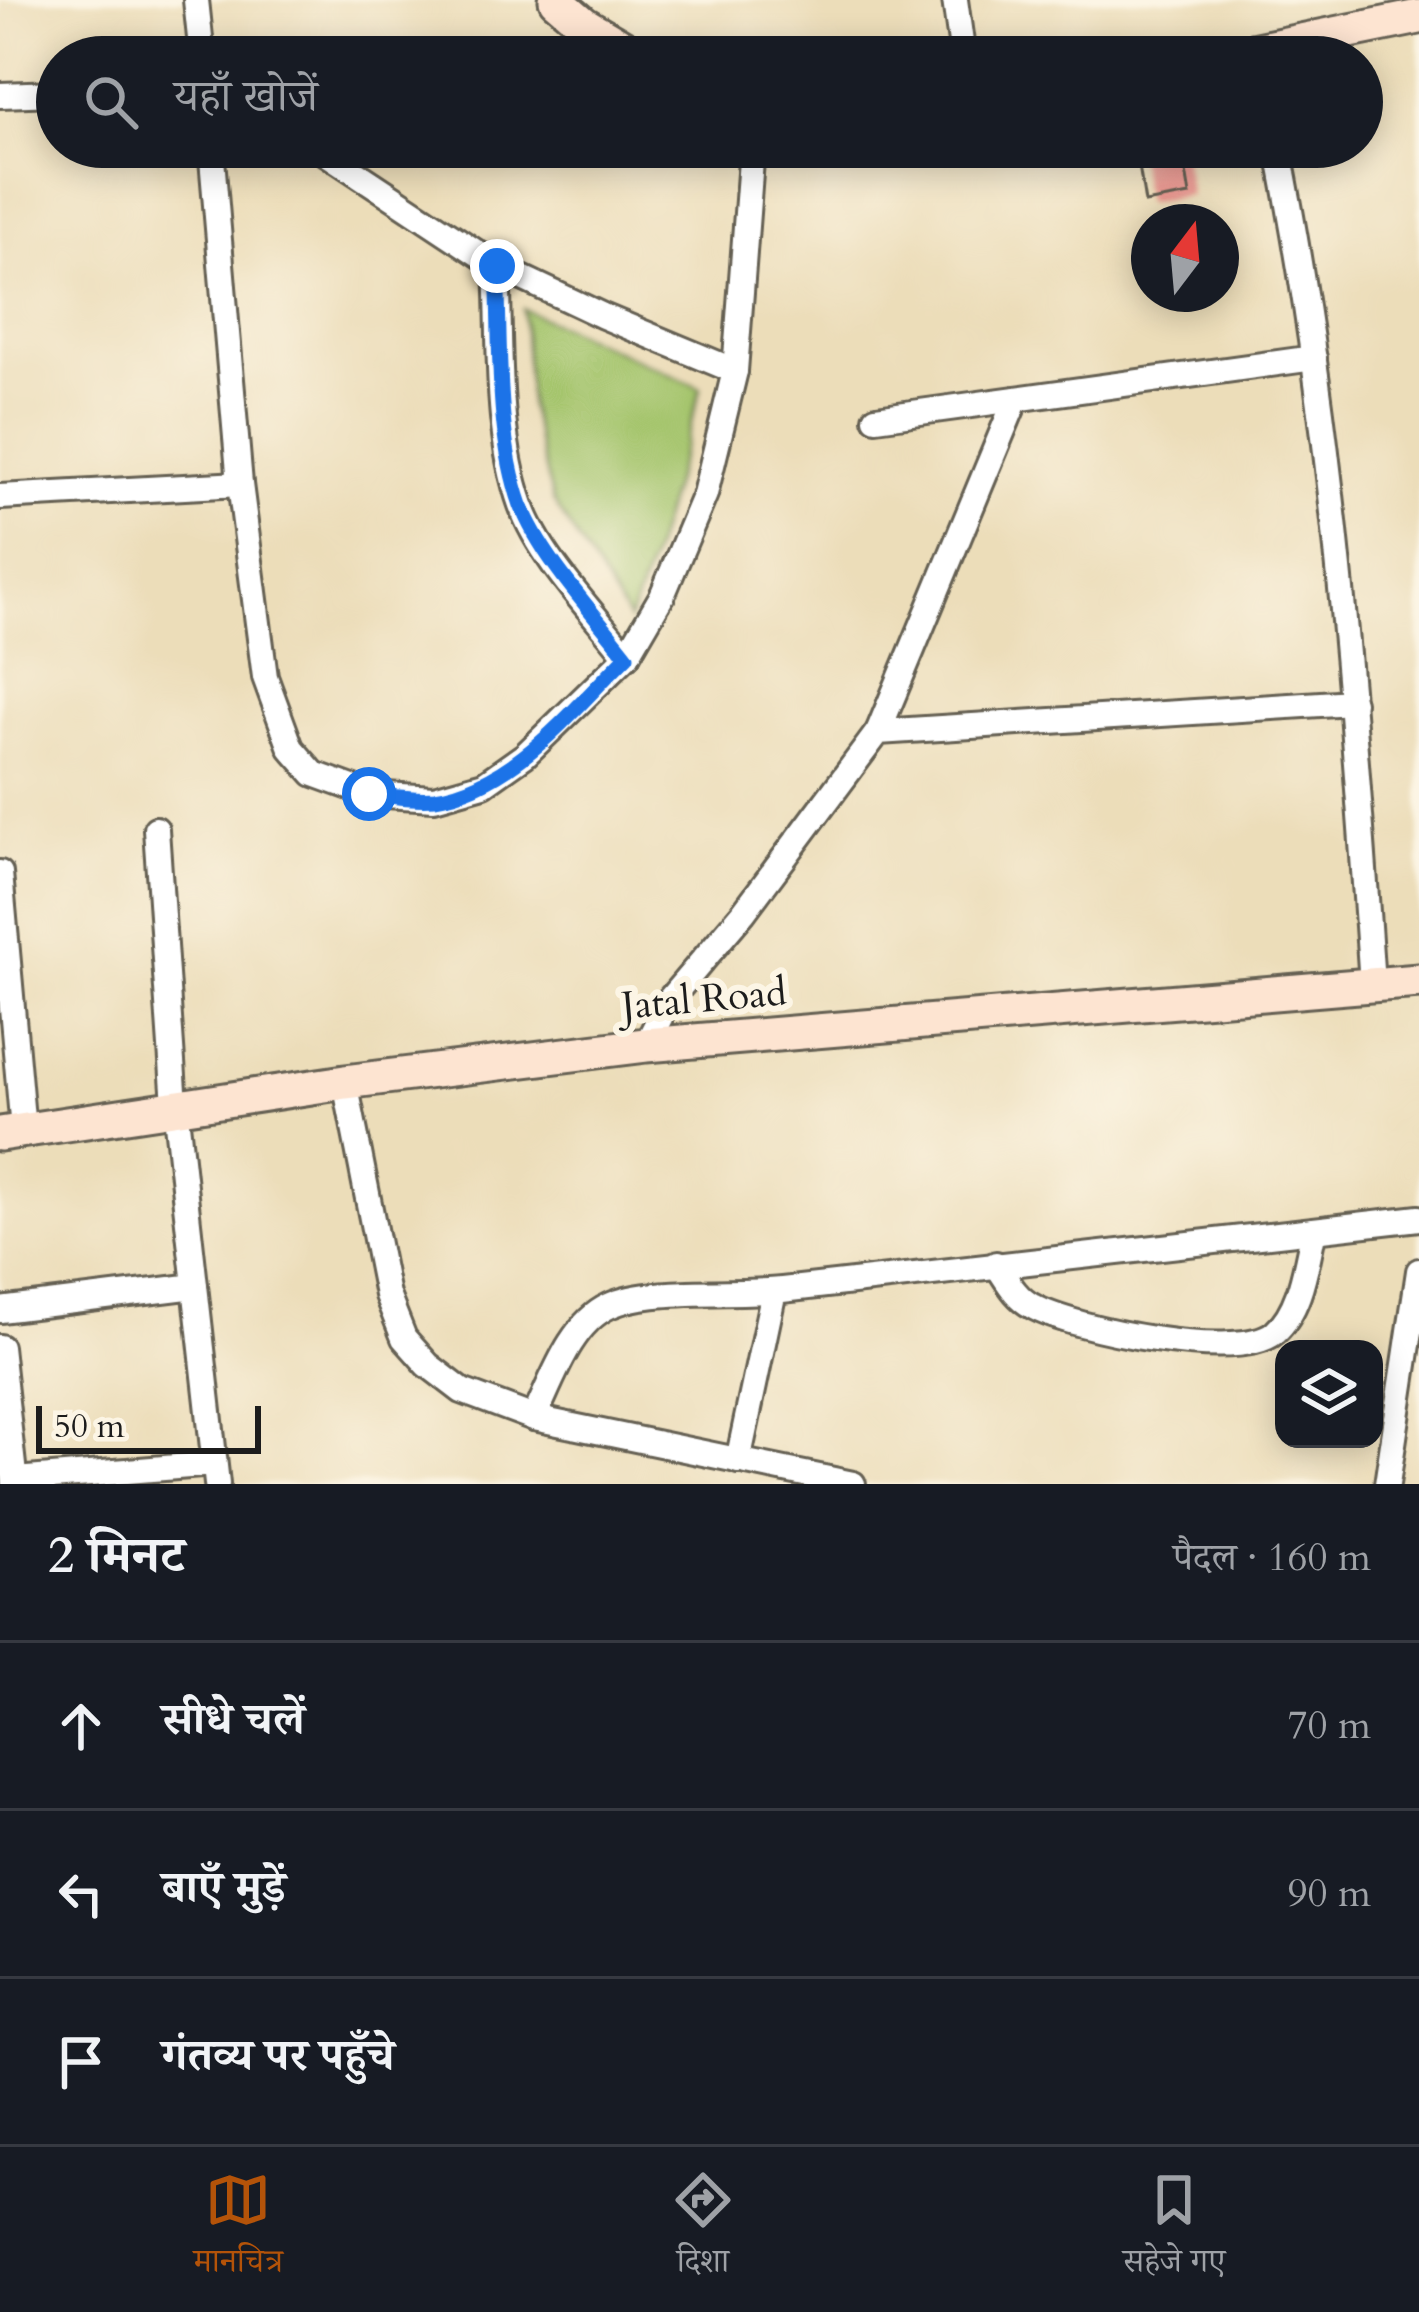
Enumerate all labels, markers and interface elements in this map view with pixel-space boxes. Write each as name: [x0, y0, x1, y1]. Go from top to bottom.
search box: [36, 36, 1383, 168]
text: यहाँ खोजें: [174, 66, 318, 127]
icon: search: [78, 69, 144, 135]
north arrow: [1131, 204, 1239, 312]
route end: [470, 239, 524, 293]
route start: [342, 767, 396, 821]
street label: Jatal Road: [614, 965, 789, 1033]
map controls: [1275, 1340, 1383, 1448]
button: layers: [1275, 1340, 1383, 1448]
scale bar: [36, 1400, 261, 1453]
text: 50 m: [54, 1404, 125, 1449]
text: 2 मिनट: [48, 1521, 184, 1591]
text: पैदल · 160 m: [1173, 1531, 1371, 1584]
text: सीधे चलें: [162, 1689, 305, 1750]
icon: ahead: [48, 1693, 114, 1759]
text: 70 m: [1288, 1699, 1371, 1752]
text: बाएँ मुड़ें: [162, 1857, 286, 1918]
icon: left: [48, 1861, 114, 1927]
text: 90 m: [1288, 1867, 1371, 1920]
text: गंतव्य पर पहुँचे: [162, 2025, 394, 2086]
icon: arrive: [48, 2029, 114, 2095]
tab: मानचित्र: [193, 2167, 283, 2293]
tab: दिशा: [670, 2167, 736, 2293]
tab: सहेजे गए: [1123, 2167, 1226, 2293]

